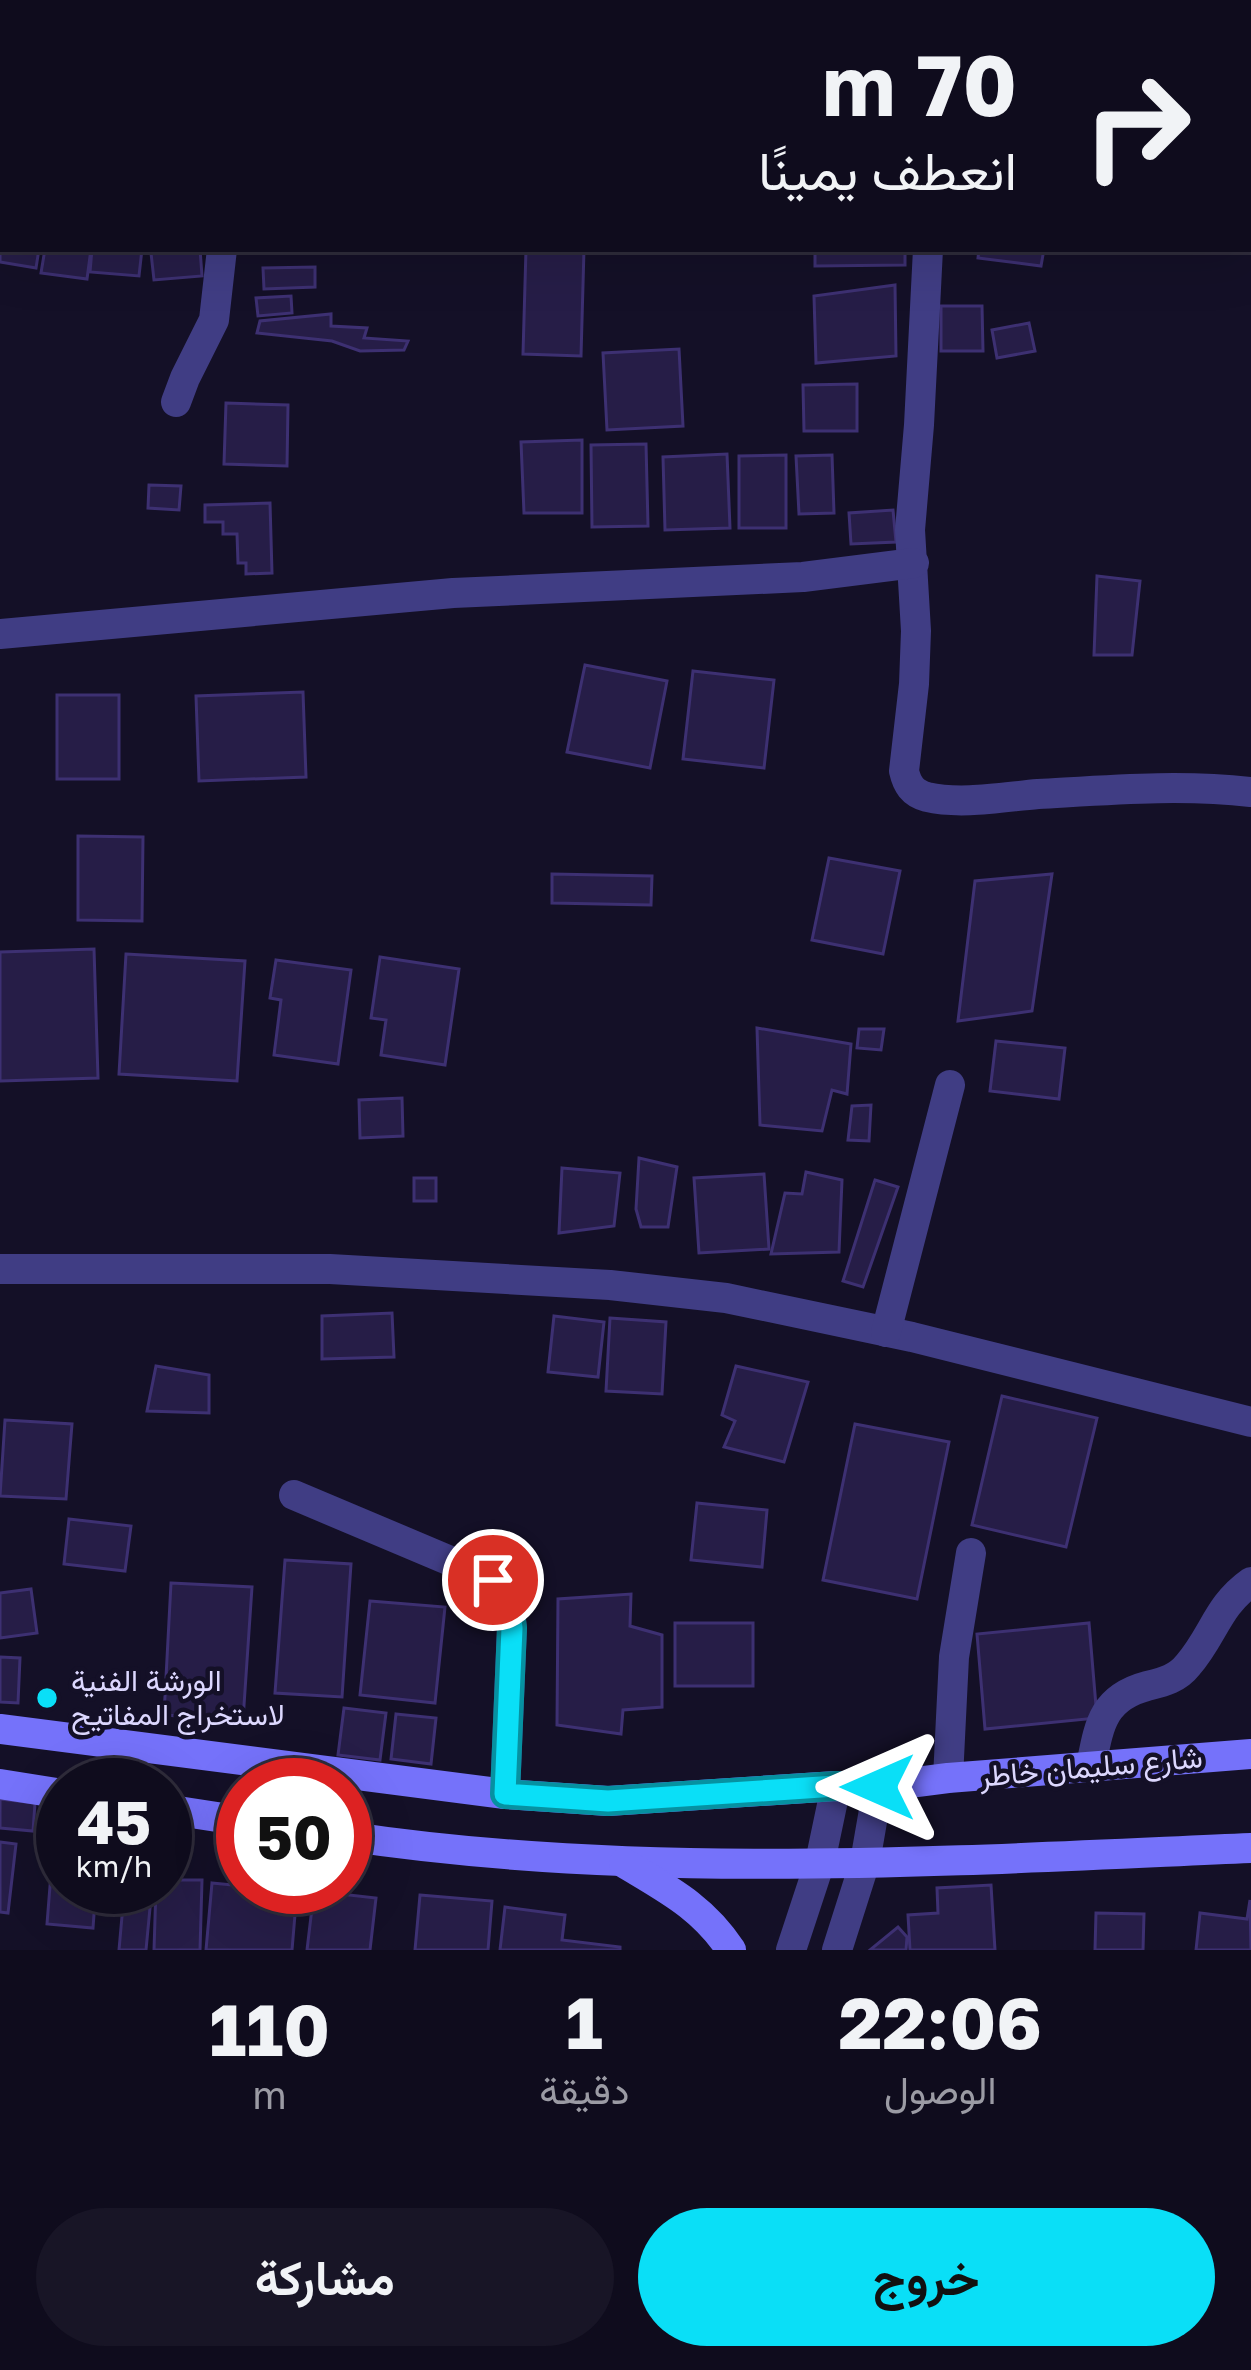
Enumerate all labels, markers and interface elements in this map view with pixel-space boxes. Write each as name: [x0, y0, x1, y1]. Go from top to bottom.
text: 70 m: [822, 34, 1017, 134]
icon: right: [1059, 48, 1215, 204]
text: انعطف يمينًا: [758, 137, 1017, 202]
pin: [442, 1529, 544, 1631]
icon: arrive: [460, 1547, 526, 1613]
place label: الورشة الفنية لاستخراج المفاتيح: [71, 1662, 285, 1735]
marker: الورشة الفنية لاستخراج المفاتيح: [34, 1685, 60, 1711]
position arrow: [815, 1724, 941, 1850]
street label: شارع سليمان خاطر: [977, 1738, 1204, 1797]
speed limit sign: 50: [216, 1758, 372, 1914]
text: 45: [77, 1785, 151, 1857]
text: km/h: [76, 1848, 152, 1884]
text: 1: [566, 1978, 603, 2065]
text: 22:06: [839, 1978, 1042, 2065]
text: 110: [209, 1985, 330, 2072]
text: دقيقة: [539, 2066, 629, 2113]
text: الوصول: [884, 2066, 996, 2113]
text: m: [252, 2071, 287, 2118]
button: مشاركة: [36, 2208, 614, 2346]
button: خروج: [638, 2208, 1215, 2346]

